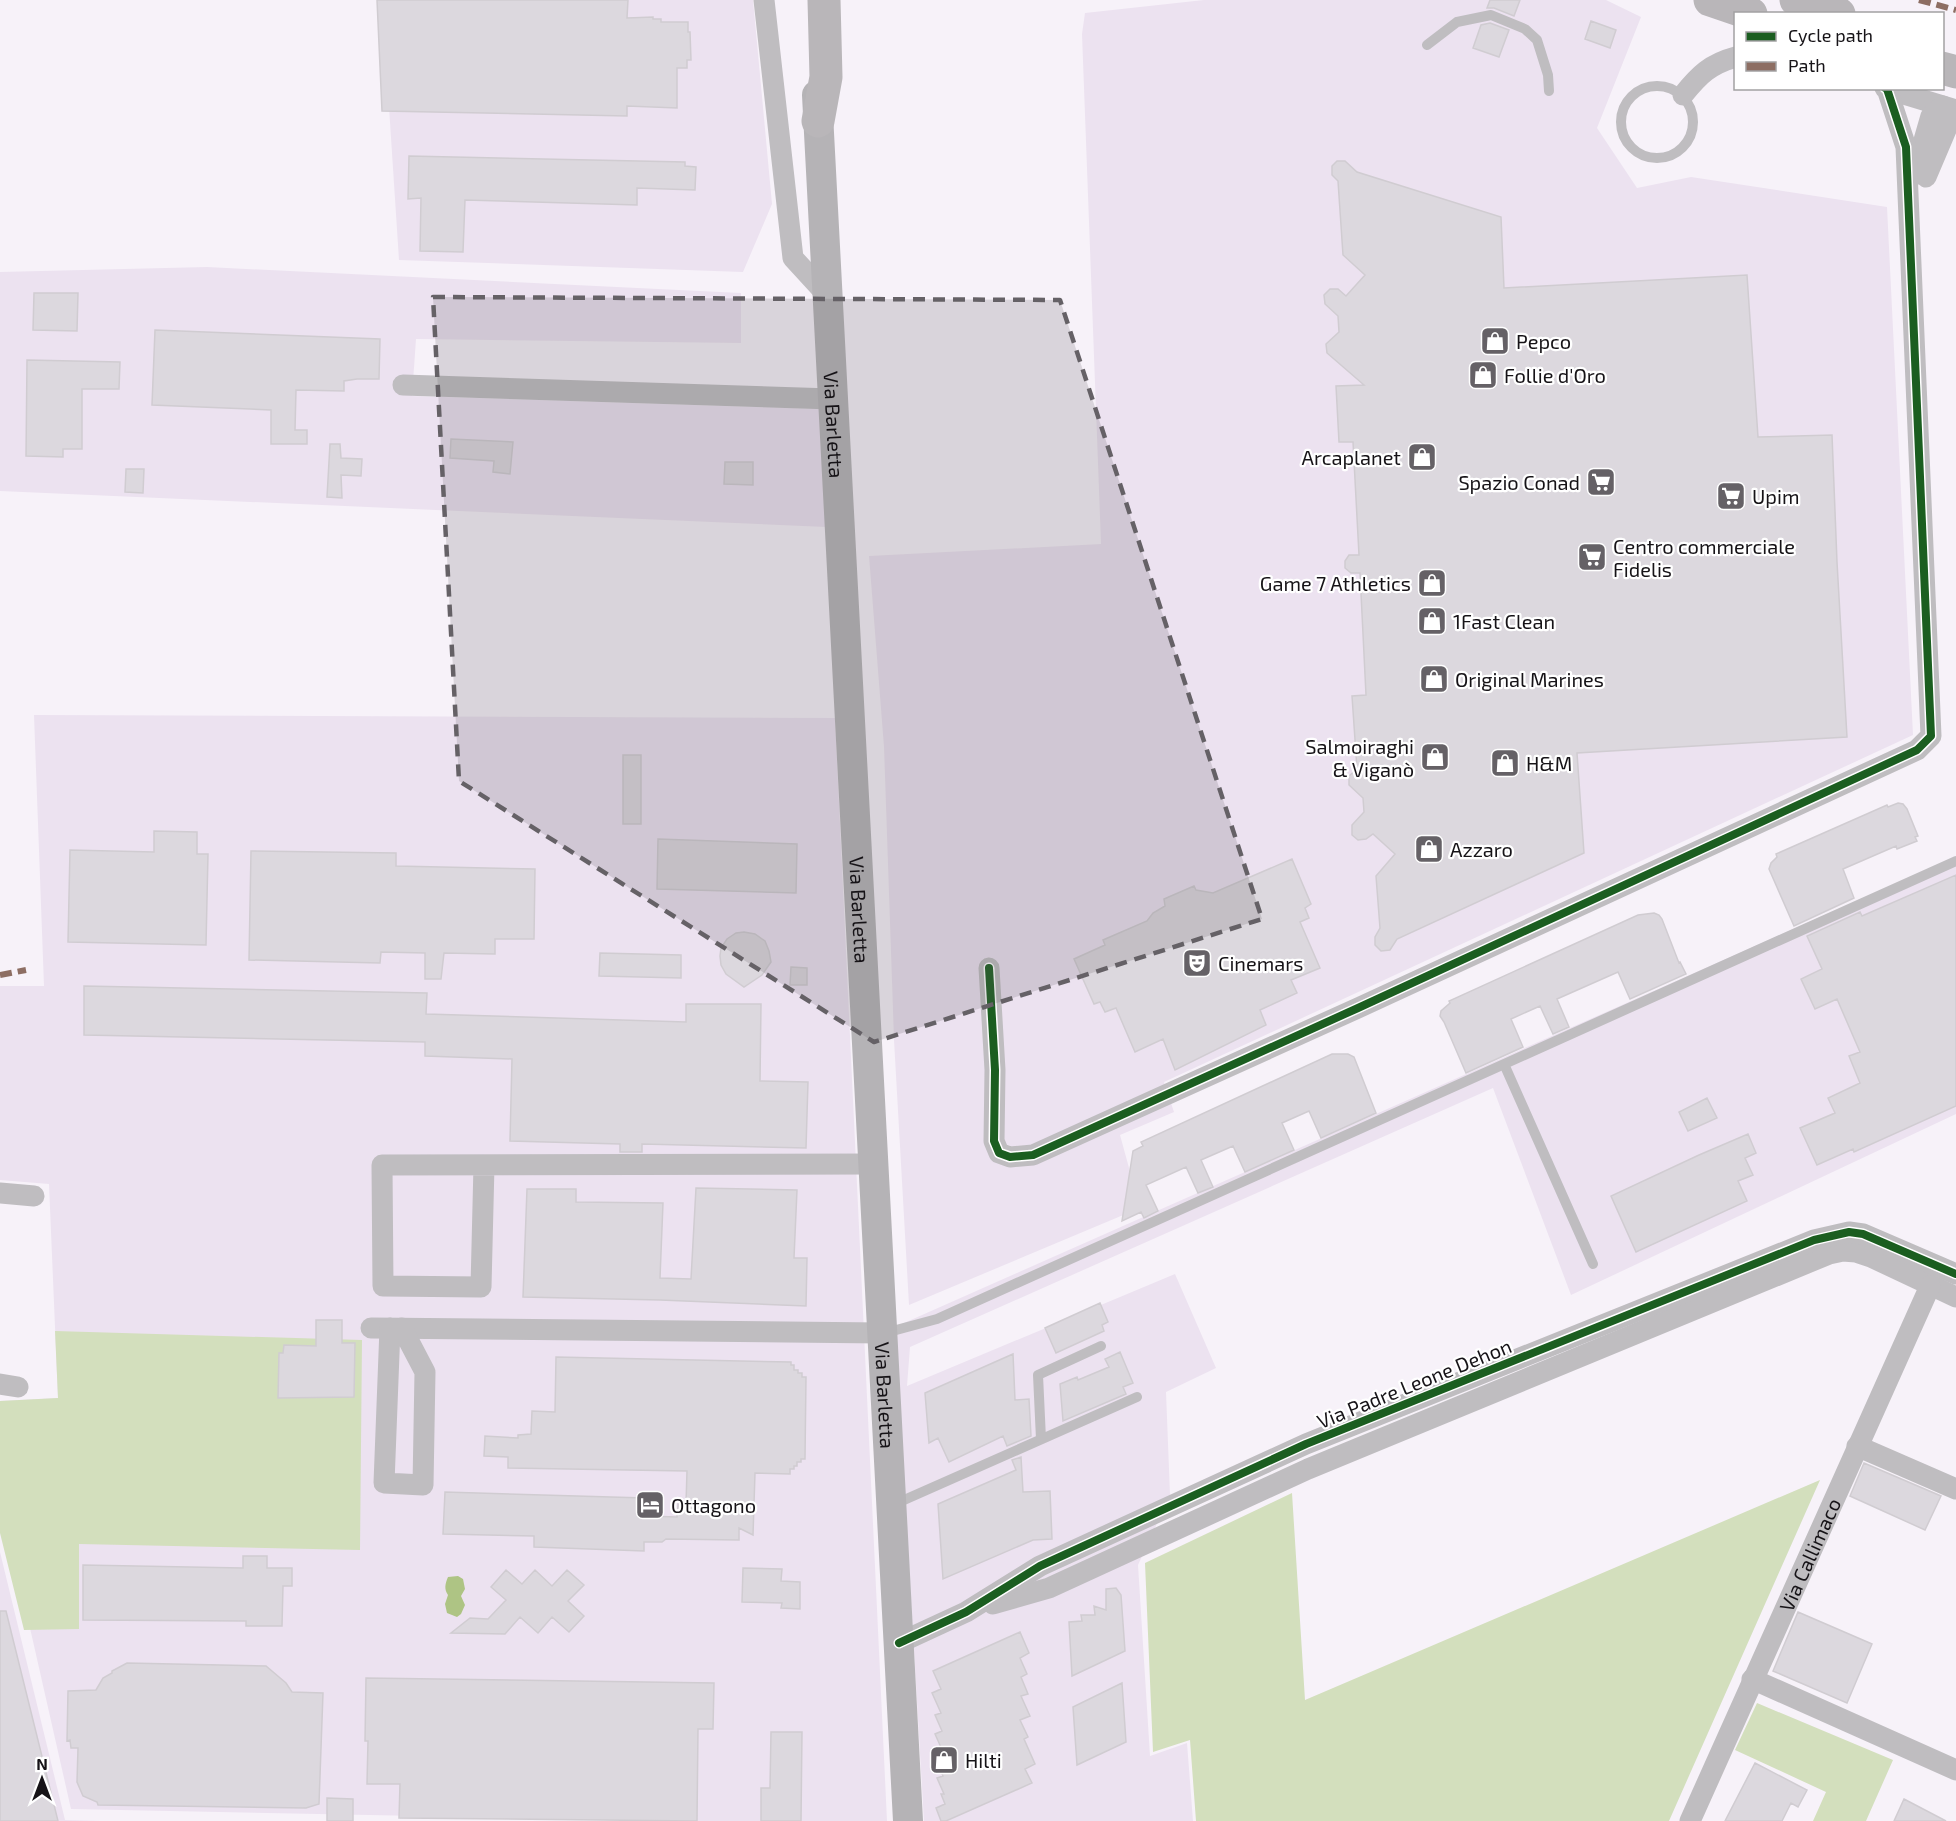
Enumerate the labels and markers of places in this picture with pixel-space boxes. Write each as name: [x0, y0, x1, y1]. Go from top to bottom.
shop icon: Pepco: [1479, 325, 1511, 357]
place label: Pepco: [1516, 329, 1571, 353]
shop icon: Follie d'Oro: [1467, 359, 1499, 391]
place label: Follie d'Oro: [1504, 363, 1606, 387]
shop icon: Arcaplanet: [1406, 441, 1438, 473]
place label: Arcaplanet: [1302, 445, 1401, 469]
supermarket icon: Spazio Conad: [1585, 466, 1617, 498]
place label: Spazio Conad: [1458, 470, 1580, 494]
supermarket icon: Upim: [1715, 480, 1747, 512]
place label: Upim: [1752, 484, 1799, 508]
place label: Centro commerciale Fidelis: [1613, 534, 1795, 581]
supermarket icon: Centro commerciale Fidelis: [1576, 541, 1608, 573]
shop icon: Game 7 Athletics: [1416, 567, 1448, 599]
place label: Game 7 Athletics: [1260, 571, 1411, 595]
shop icon: 1Fast Clean: [1416, 605, 1448, 637]
place label: 1Fast Clean: [1453, 609, 1555, 633]
shop icon: Original Marines: [1418, 663, 1450, 695]
place label: Original Marines: [1455, 667, 1604, 691]
place label: Salmoiraghi & Viganò: [1305, 734, 1414, 781]
shop icon: Salmoiraghi & Viganò: [1419, 741, 1451, 773]
shop icon: H&M: [1489, 747, 1521, 779]
place label: H&M: [1526, 751, 1572, 775]
shop icon: Azzaro: [1413, 833, 1445, 865]
place label: Azzaro: [1450, 837, 1513, 861]
theatre icon: Cinemars: [1181, 947, 1213, 979]
place label: Cinemars: [1218, 951, 1303, 975]
hotel icon: Ottagono: [634, 1489, 666, 1521]
place label: Ottagono: [671, 1493, 756, 1517]
shop icon: Hilti: [928, 1744, 960, 1776]
place label: Hilti: [965, 1748, 1002, 1772]

